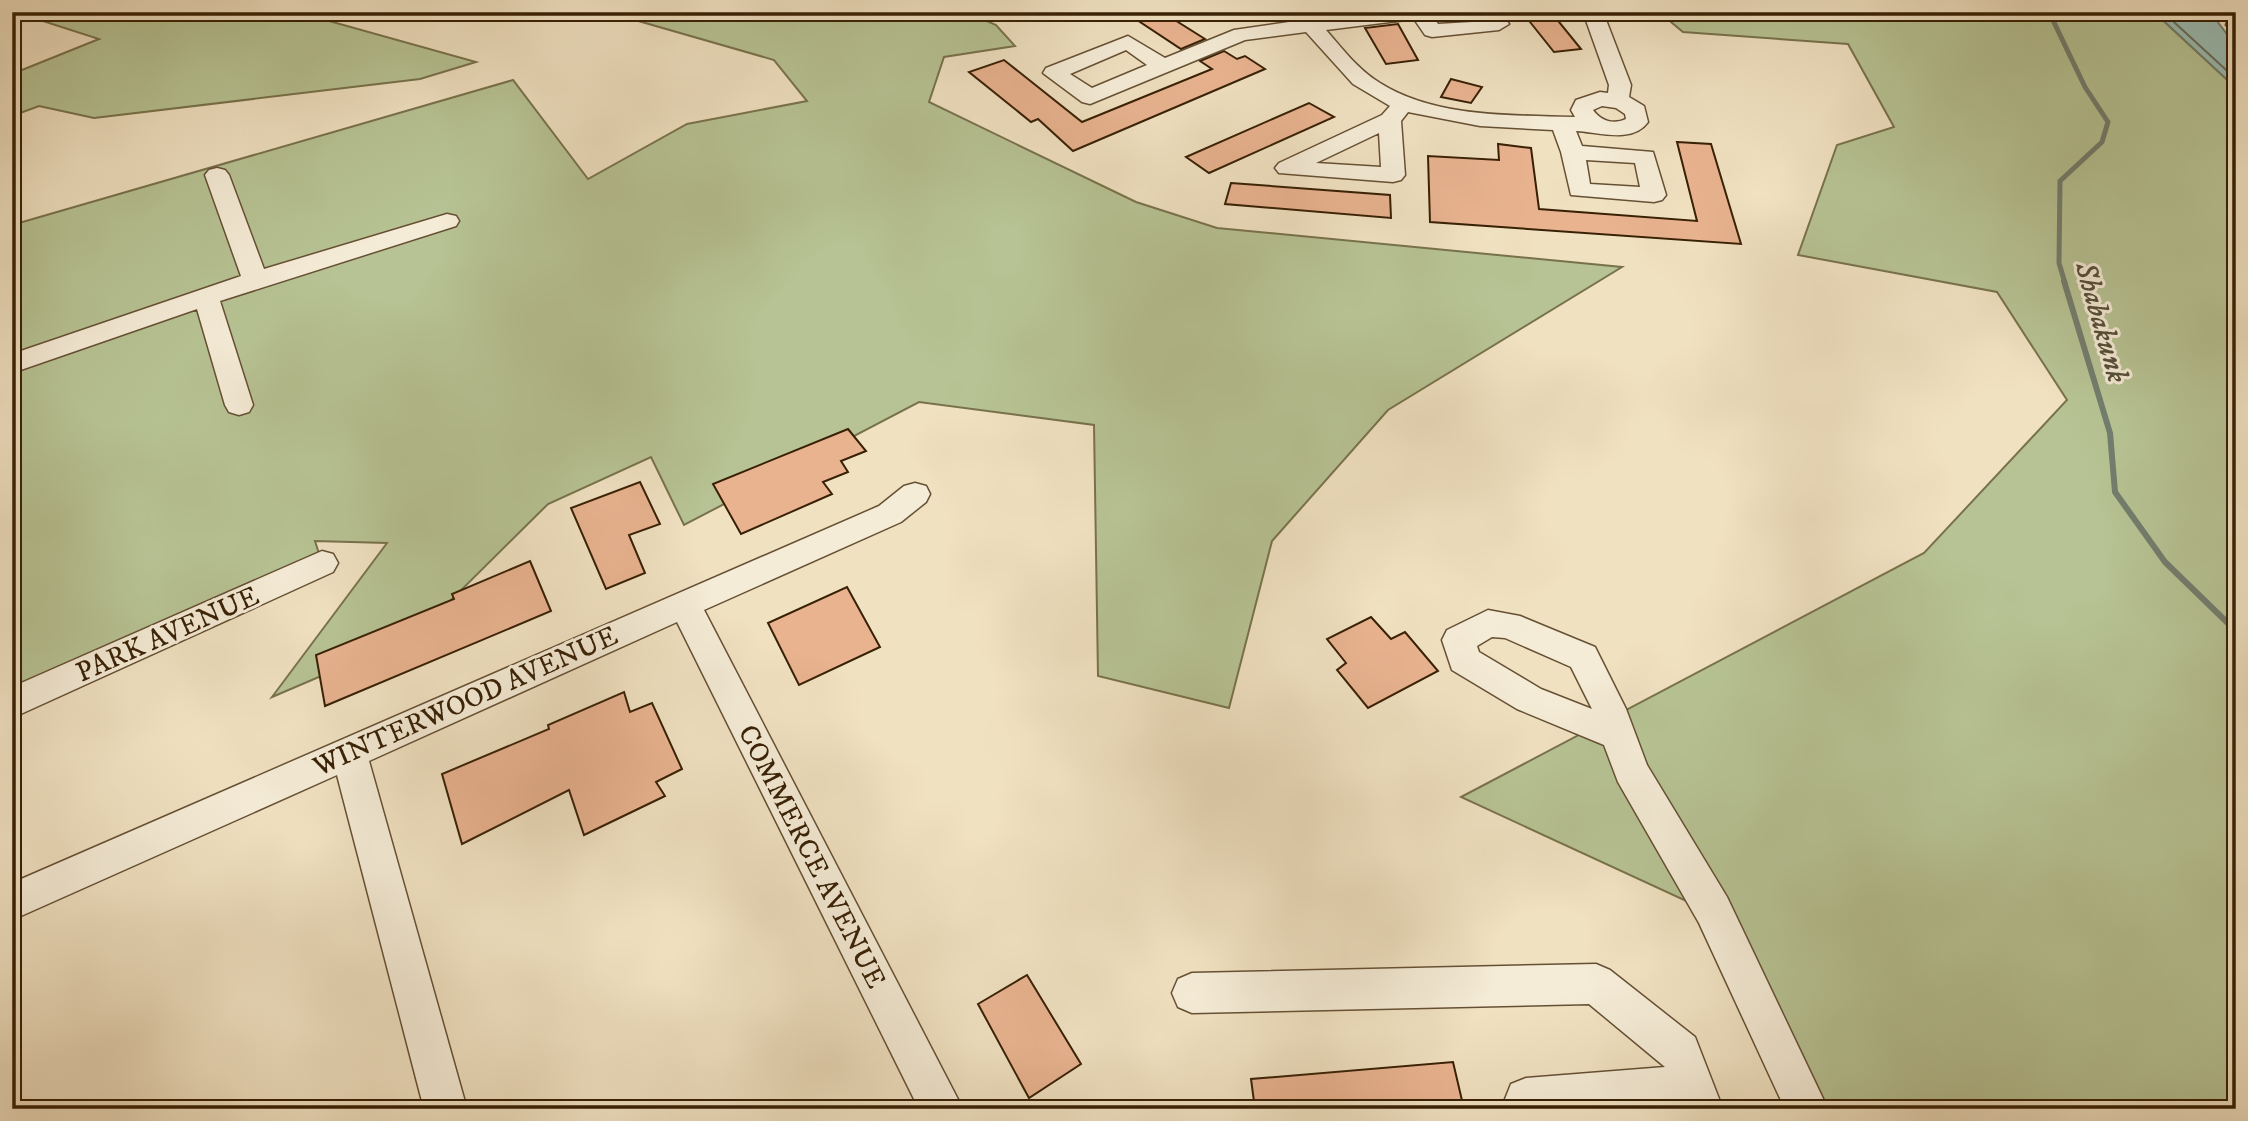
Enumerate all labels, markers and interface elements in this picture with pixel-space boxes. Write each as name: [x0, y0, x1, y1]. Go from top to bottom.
water label: Shabakunk: [2065, 257, 2136, 388]
street label: PARK AVENUE: [71, 578, 265, 690]
street label: WINTERWOOD AVENUE: [307, 618, 623, 785]
street label: COMMERCE AVENUE: [730, 719, 893, 994]

